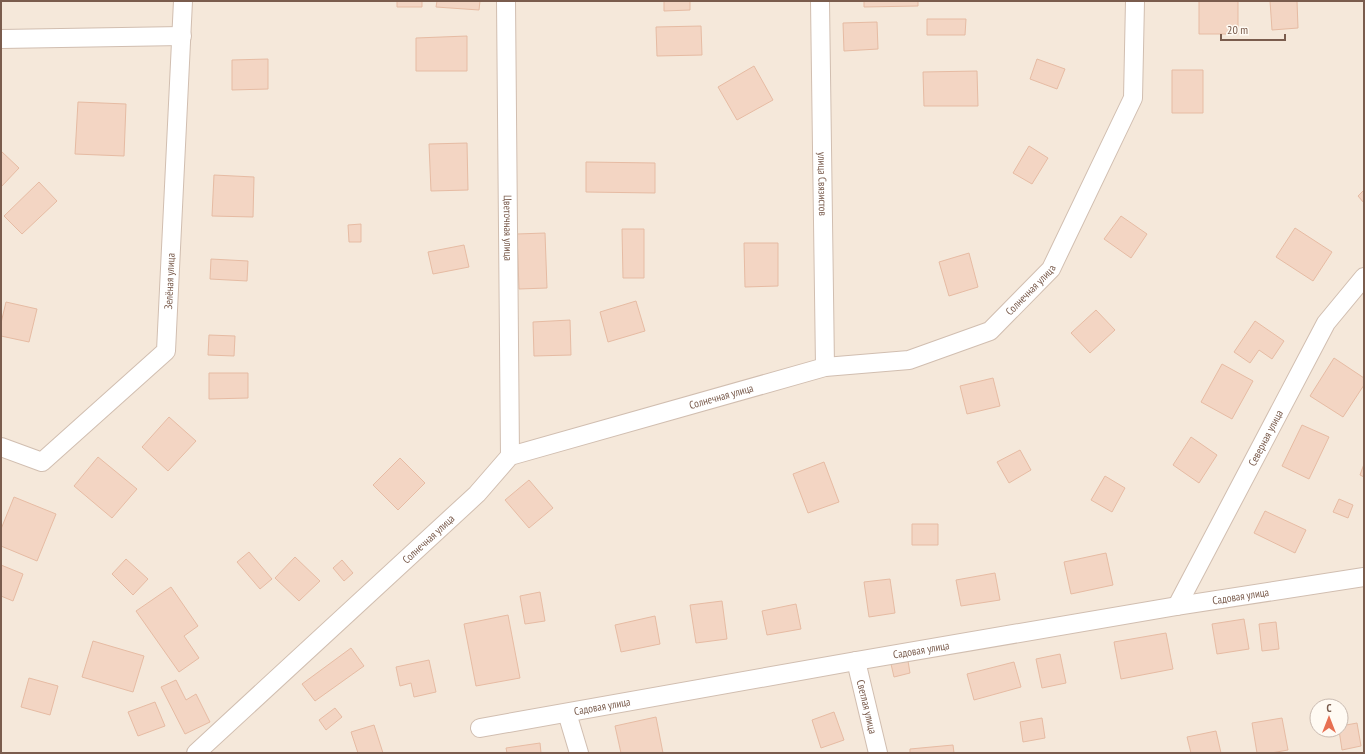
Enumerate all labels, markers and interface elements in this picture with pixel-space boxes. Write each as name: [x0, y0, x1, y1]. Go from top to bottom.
scale bar: [1221, 16, 1285, 42]
text: 20 m: [1227, 22, 1248, 37]
street label: улица Связистов: [815, 152, 830, 217]
street label: Цветочная улица: [501, 195, 515, 261]
street label: Зелёная улица: [161, 253, 178, 310]
street label: Солнечная улица: [1002, 262, 1059, 318]
street label: Солнечная улица: [688, 381, 755, 412]
street label: Северная улица: [1245, 407, 1286, 468]
street label: Солнечная улица: [399, 511, 457, 566]
street label: Садовая улица: [1211, 585, 1270, 607]
street label: Садовая улица: [892, 638, 950, 662]
street label: Светлая улица: [854, 678, 880, 735]
street label: Садовая улица: [573, 694, 631, 718]
north arrow: [1309, 698, 1349, 738]
text: С: [1326, 701, 1332, 715]

